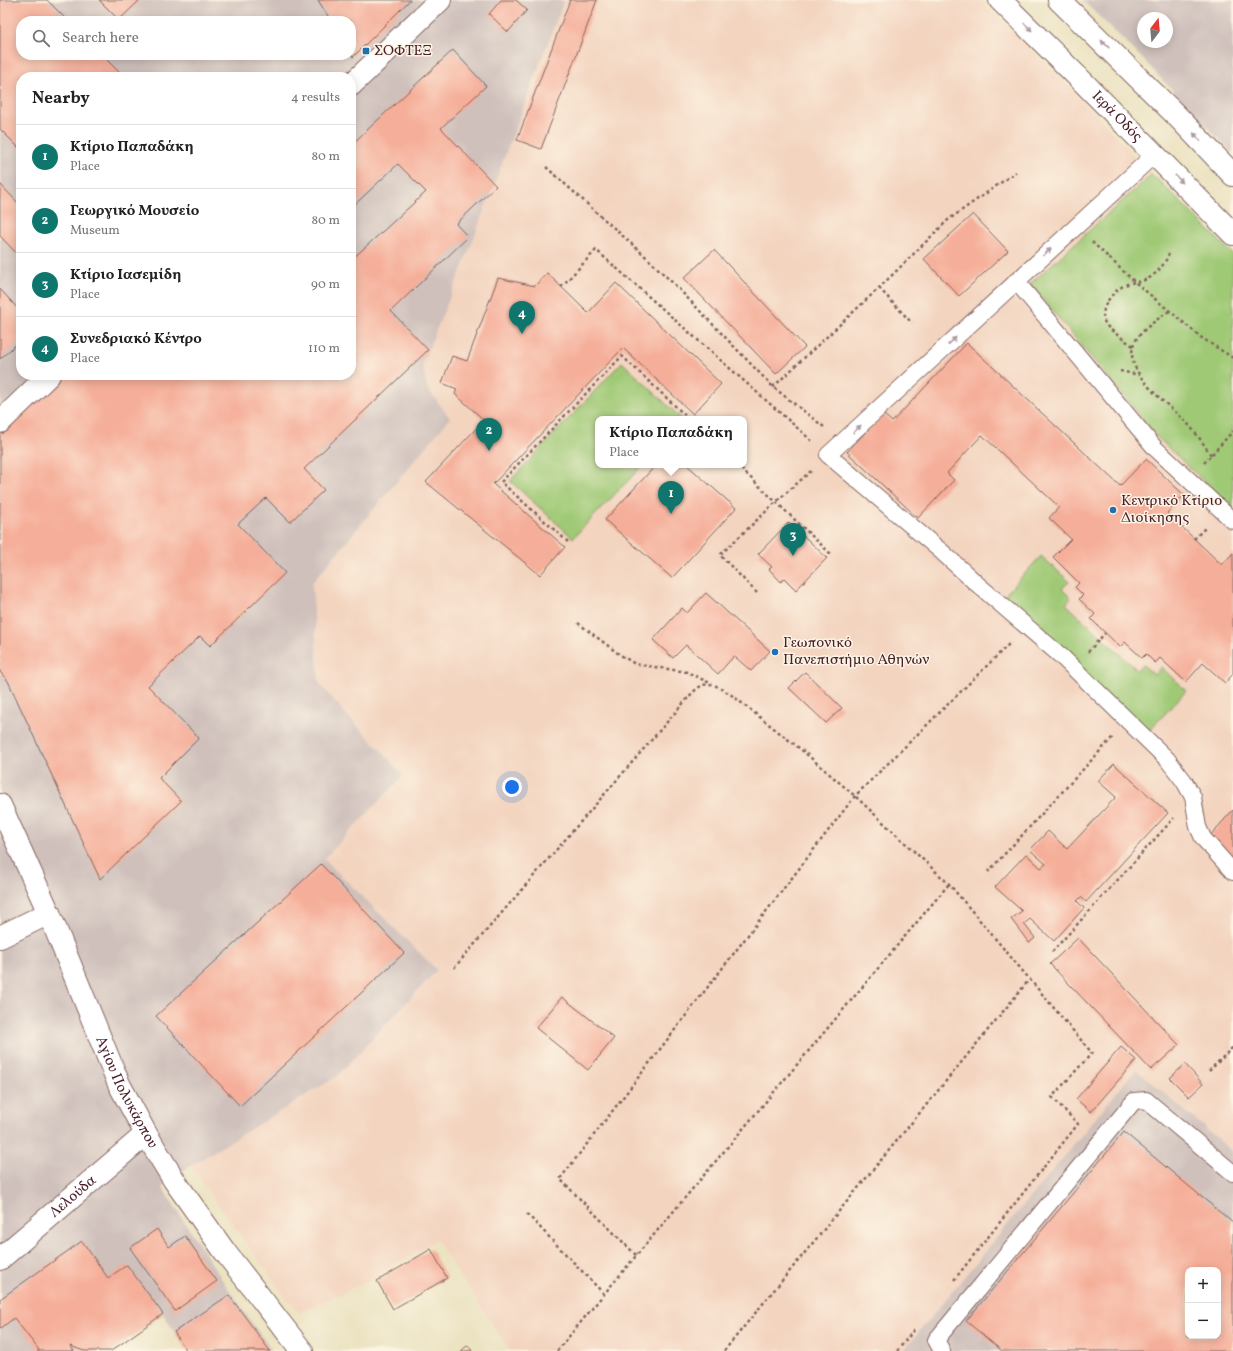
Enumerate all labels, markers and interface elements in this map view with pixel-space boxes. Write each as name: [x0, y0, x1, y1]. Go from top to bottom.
north arrow: [1137, 12, 1173, 48]
search box: [16, 16, 356, 60]
one-way arrow: [1023, 22, 1033, 32]
icon: search: [30, 27, 52, 49]
text: Search here: [62, 28, 139, 49]
one-way arrow: [1100, 40, 1110, 49]
place label: ΣΟΦΤΕΞ: [374, 41, 432, 62]
marker: ΣΟΦΤΕΞ: [361, 46, 371, 56]
street label: Ιερά Οδός: [1087, 86, 1147, 147]
text: Nearby: [32, 87, 90, 110]
text: 4 results: [291, 89, 340, 107]
one-way arrow: [1192, 132, 1202, 142]
text: Κτίριο Παπαδάκη: [70, 137, 194, 158]
text: 1: [42, 148, 48, 166]
text: 80 m: [311, 148, 340, 166]
text: Place: [70, 158, 100, 176]
one-way arrow: [1174, 174, 1184, 184]
text: Γεωργικό Μουσείο: [70, 201, 199, 222]
text: 2: [42, 212, 48, 230]
text: 80 m: [311, 212, 340, 230]
text: Museum: [70, 222, 120, 240]
one-way arrow: [1042, 248, 1052, 257]
text: Κτίριο Ιασεμίδη: [70, 265, 182, 286]
text: 3: [42, 276, 48, 294]
text: 90 m: [311, 276, 340, 294]
text: Place: [70, 286, 100, 304]
pin: 4: [509, 301, 535, 334]
text: Συνεδριακό Κέντρο: [70, 329, 202, 350]
one-way arrow: [947, 336, 957, 345]
text: 4: [41, 340, 49, 358]
text: 110 m: [308, 340, 340, 358]
text: Place: [70, 350, 100, 368]
popup: [595, 416, 747, 468]
pin: 2: [476, 418, 502, 451]
text: Κτίριο Παπαδάκη: [609, 423, 733, 444]
one-way arrow: [852, 424, 862, 434]
text: Place: [609, 444, 639, 462]
pin: 1: [658, 481, 684, 514]
place label: Κεντρικό Κτίριο Διοίκησης: [1121, 491, 1222, 529]
marker: Κεντρικό Κτίριο Διοίκησης: [1108, 505, 1118, 515]
pin: 3: [780, 523, 806, 556]
place label: Γεωπονικό Πανεπιστήμιο Αθηνών: [783, 633, 929, 671]
marker: Γεωπονικό Πανεπιστήμιο Αθηνών: [770, 647, 780, 657]
your location: [502, 777, 522, 797]
street label: Αγίου Πολυκάρπου: [90, 1033, 163, 1153]
street label: Λελούδα: [45, 1170, 101, 1223]
map controls: [1185, 1267, 1221, 1339]
button: +: [1185, 1267, 1221, 1303]
button: −: [1185, 1303, 1221, 1339]

